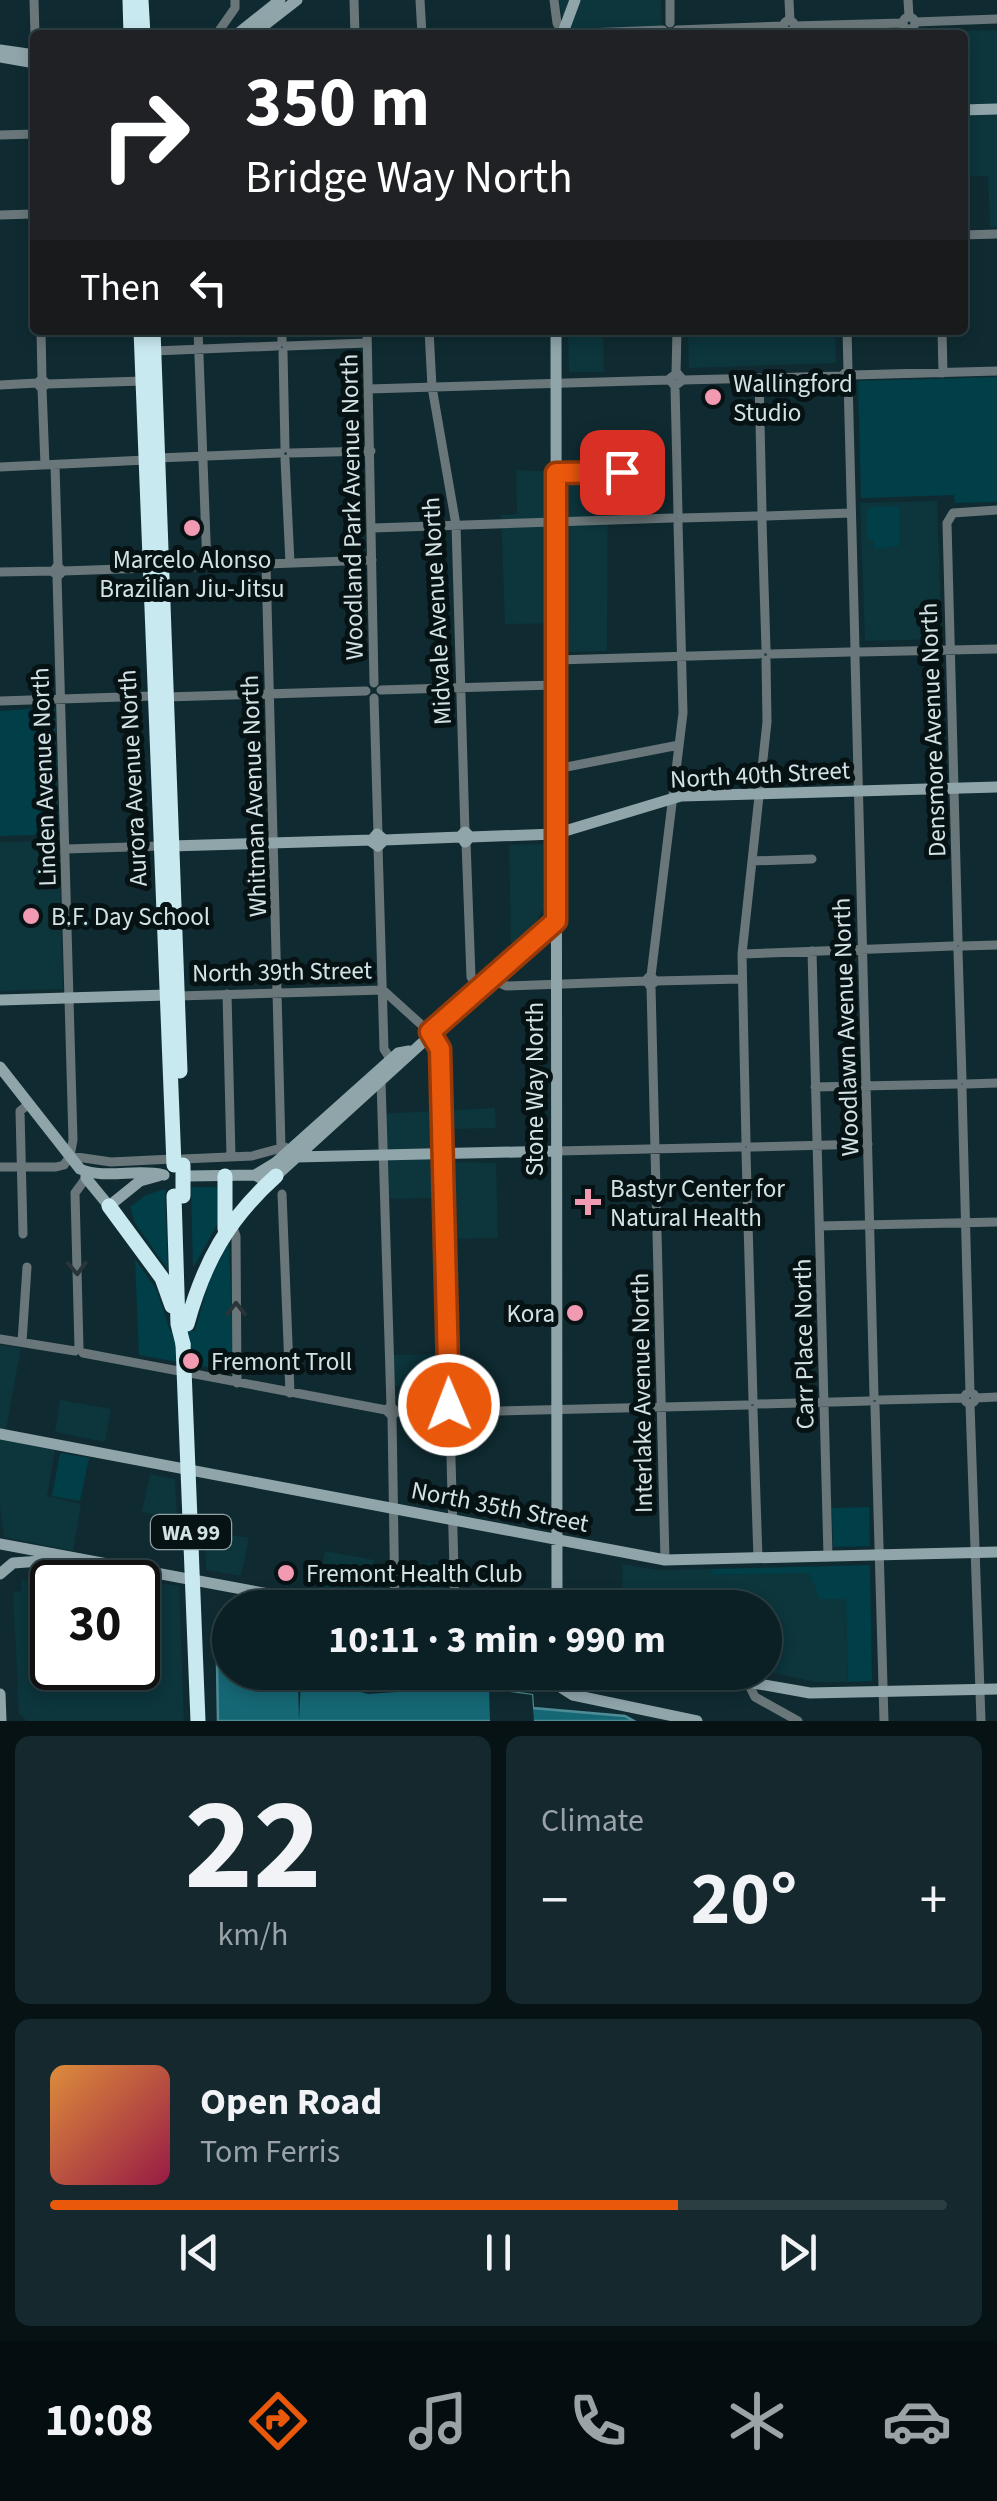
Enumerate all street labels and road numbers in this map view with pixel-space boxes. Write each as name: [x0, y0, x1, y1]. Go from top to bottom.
street label: Woodland Park Avenue North: [331, 353, 373, 660]
street label: Midvale Avenue North: [413, 496, 461, 726]
street label: Densmore Avenue North: [911, 602, 955, 858]
street label: Linden Avenue North: [22, 667, 66, 887]
street label: Aurora Avenue North: [109, 669, 157, 887]
street label: Whitman Avenue North: [232, 674, 276, 918]
street label: North 40th Street: [669, 752, 851, 798]
street label: Woodlawn Avenue North: [823, 897, 869, 1157]
street label: North 39th Street: [192, 952, 373, 992]
street label: Stone Way North: [517, 1002, 553, 1176]
street label: Carr Place North: [785, 1258, 823, 1430]
street label: Interlake Avenue North: [622, 1273, 662, 1513]
street label: North 35th Street: [408, 1472, 592, 1542]
road number: WA 99: [151, 1515, 231, 1549]

